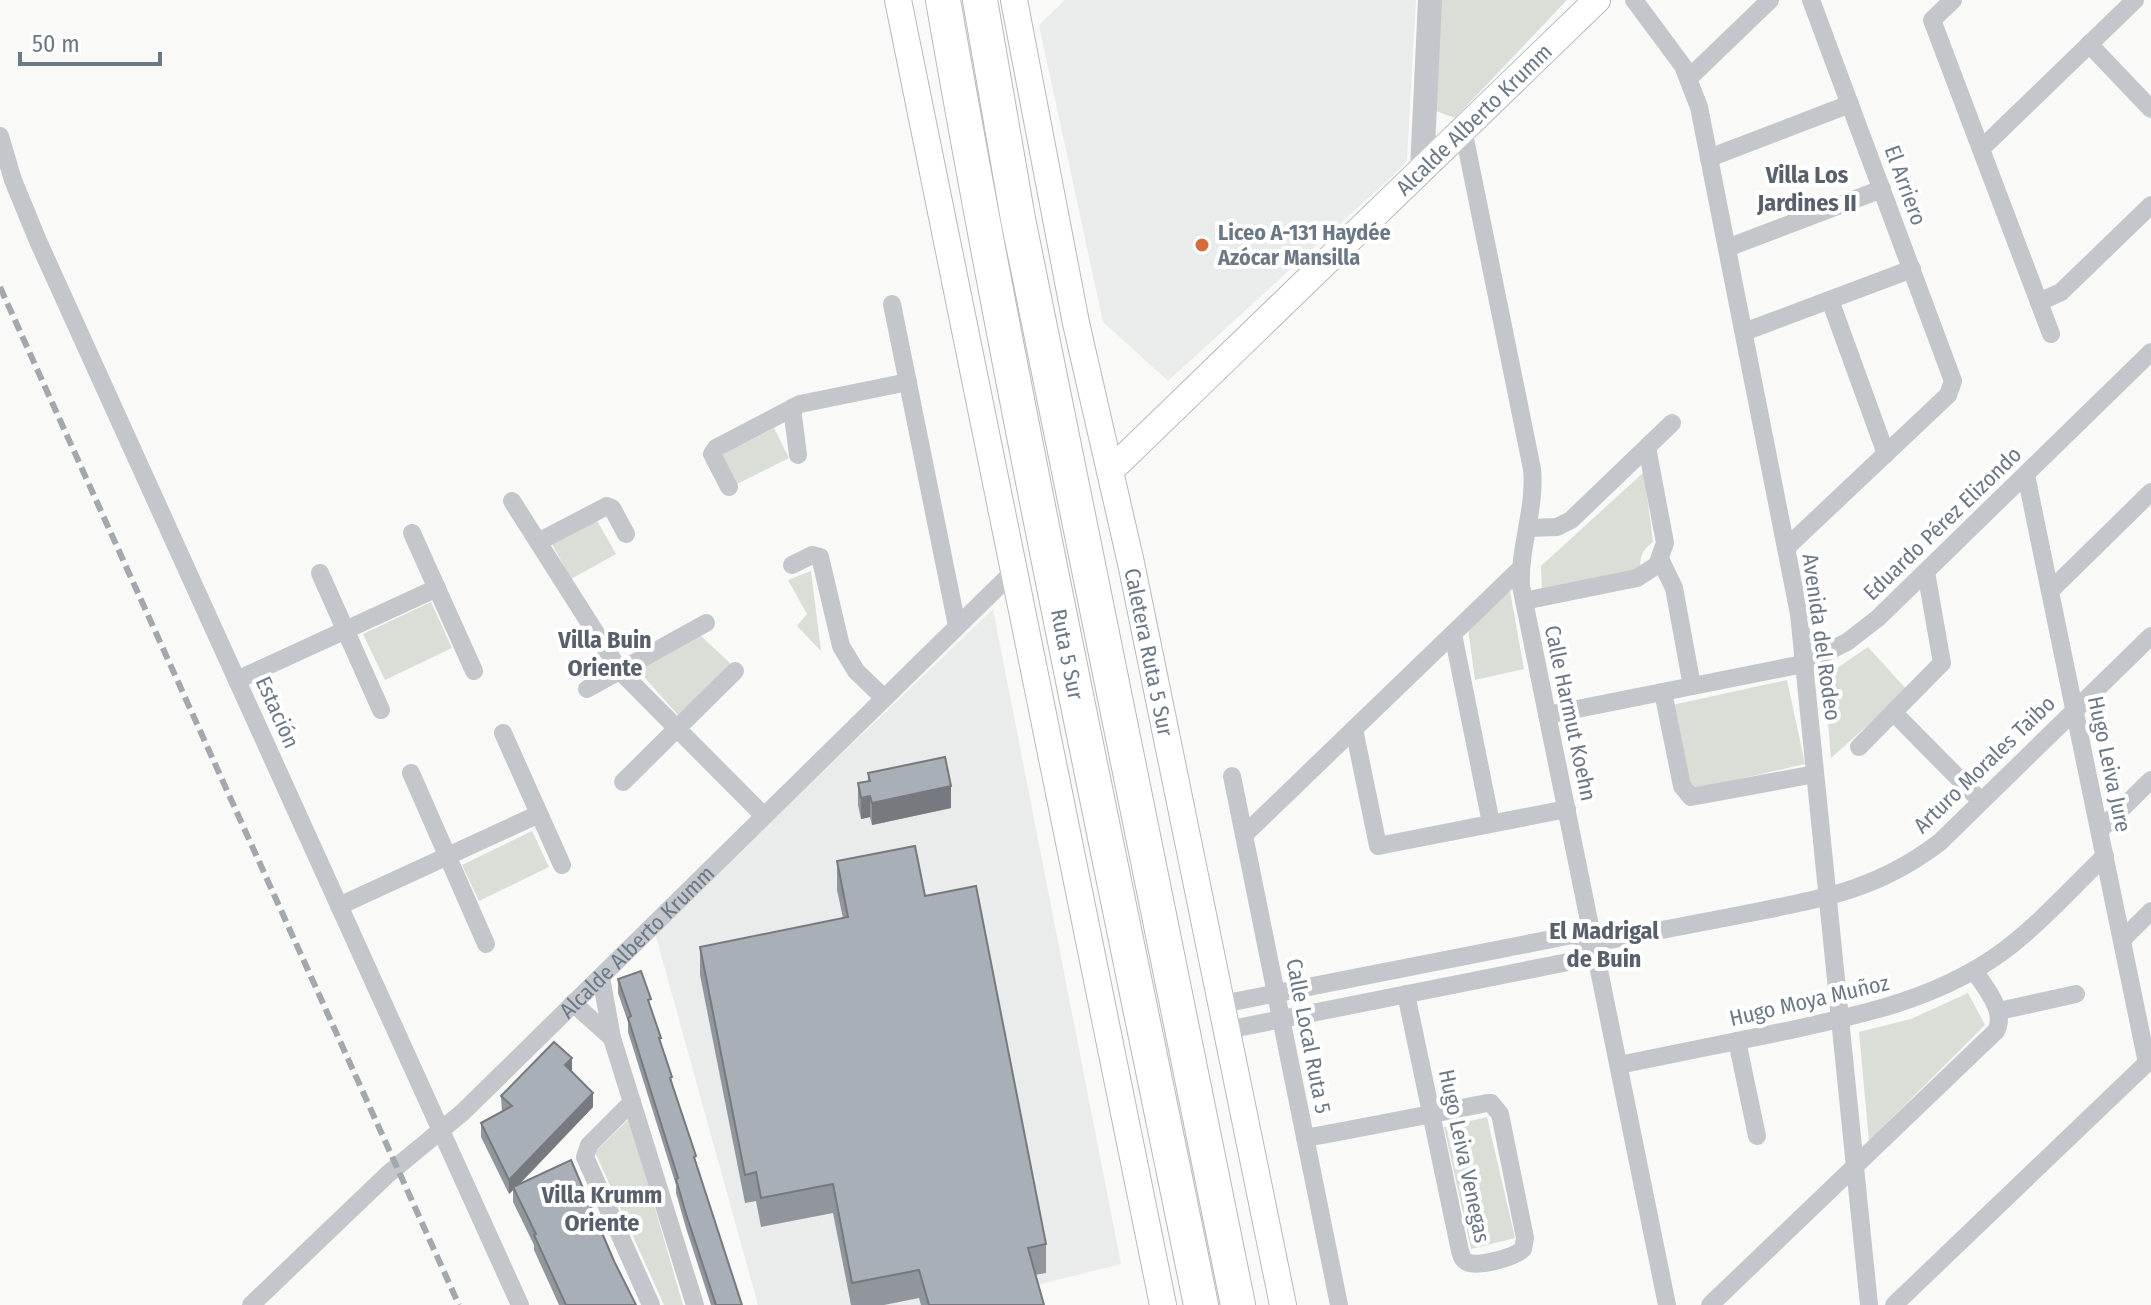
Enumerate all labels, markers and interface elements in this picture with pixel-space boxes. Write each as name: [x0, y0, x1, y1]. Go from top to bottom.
scale bar: [20, 16, 160, 66]
text: 50 m: [32, 30, 80, 58]
street label: Alcalde Alberto Krumm: [1390, 38, 1558, 201]
street label: El Arriero: [1879, 141, 1932, 229]
district label: Villa Los Jardines II: [1756, 161, 1857, 217]
place label: Liceo A-131 Haydée Azócar Mansilla: [1217, 219, 1391, 271]
marker: Liceo A-131 Haydée Azócar Mansilla: [1193, 236, 1211, 254]
street label: Eduardo Pérez Elizondo: [1858, 441, 2027, 606]
street label: Avenida del Rodeo: [1796, 552, 1847, 722]
street label: Caletera Ruta 5 Sur: [1118, 566, 1179, 739]
street label: Ruta 5 Sur: [1045, 607, 1090, 702]
street label: Calle Harmut Koehn: [1539, 623, 1602, 803]
district label: Villa Buin Oriente: [557, 626, 652, 682]
street label: Estación: [250, 672, 305, 752]
street label: Arturo Morales Taibo: [1908, 690, 2061, 839]
street label: Hugo Leiva Jure: [2082, 694, 2137, 834]
street label: Alcalde Alberto Krumm: [554, 860, 720, 1024]
district label: El Madrigal de Buin: [1549, 917, 1659, 973]
street label: Calle Local Ruta 5: [1280, 956, 1337, 1116]
street label: Hugo Moya Muñoz: [1727, 969, 1892, 1032]
street label: Hugo Leiva Venegas: [1433, 1067, 1496, 1245]
district label: Villa Krumm Oriente: [541, 1181, 662, 1237]

